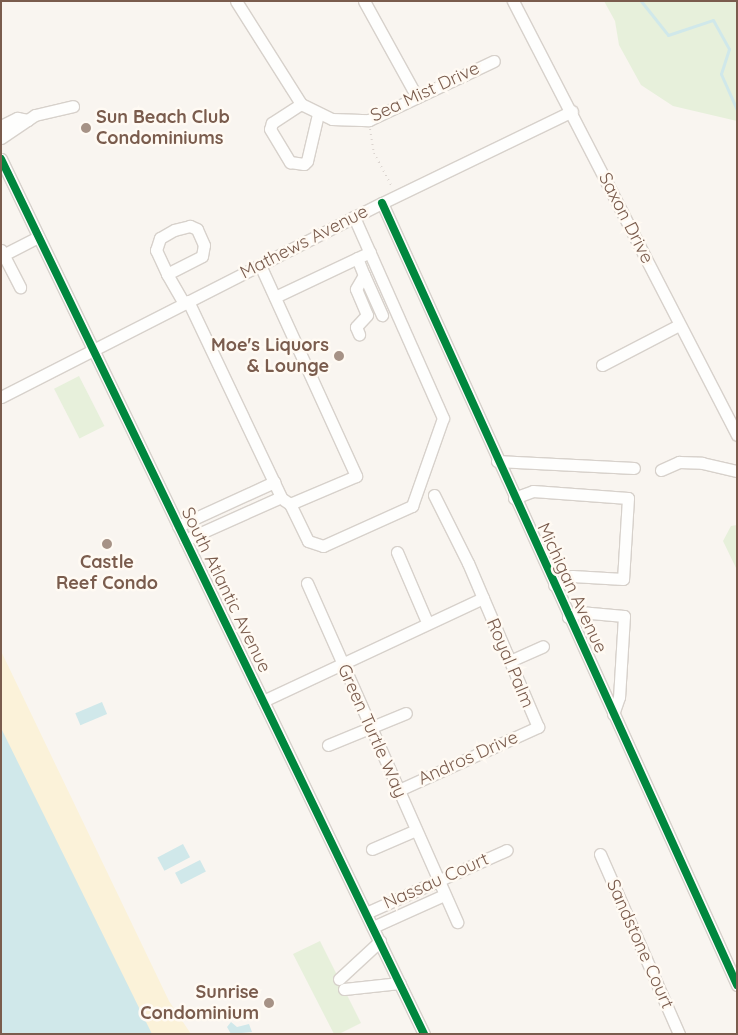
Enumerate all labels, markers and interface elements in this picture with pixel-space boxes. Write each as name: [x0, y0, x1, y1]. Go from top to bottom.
street label: Sea Mist Drive: [367, 57, 483, 127]
place label: Sun Beach Club Condominiums: [96, 107, 230, 150]
marker: Sun Beach Club Condominiums: [80, 122, 92, 134]
street label: Saxon Drive: [594, 169, 658, 267]
street label: Mathews Avenue: [236, 200, 372, 284]
place label: Moe's Liquors & Lounge: [211, 335, 329, 378]
marker: Moe's Liquors & Lounge: [333, 350, 345, 362]
street label: South Atlantic Avenue: [177, 504, 275, 676]
street label: Michigan Avenue: [532, 520, 612, 656]
marker: Castle Reef Condo: [101, 538, 113, 550]
place label: Castle Reef Condo: [56, 552, 158, 594]
street label: Royal Palm: [481, 615, 539, 711]
street label: Green Turtle Way: [333, 661, 411, 801]
street label: Andros Drive: [415, 726, 521, 790]
street label: Nassau Court: [380, 848, 492, 914]
street label: Sandstone Court: [602, 876, 678, 1012]
place label: Sunrise Condominium: [140, 982, 259, 1024]
marker: Sunrise Condominium: [263, 997, 275, 1009]

